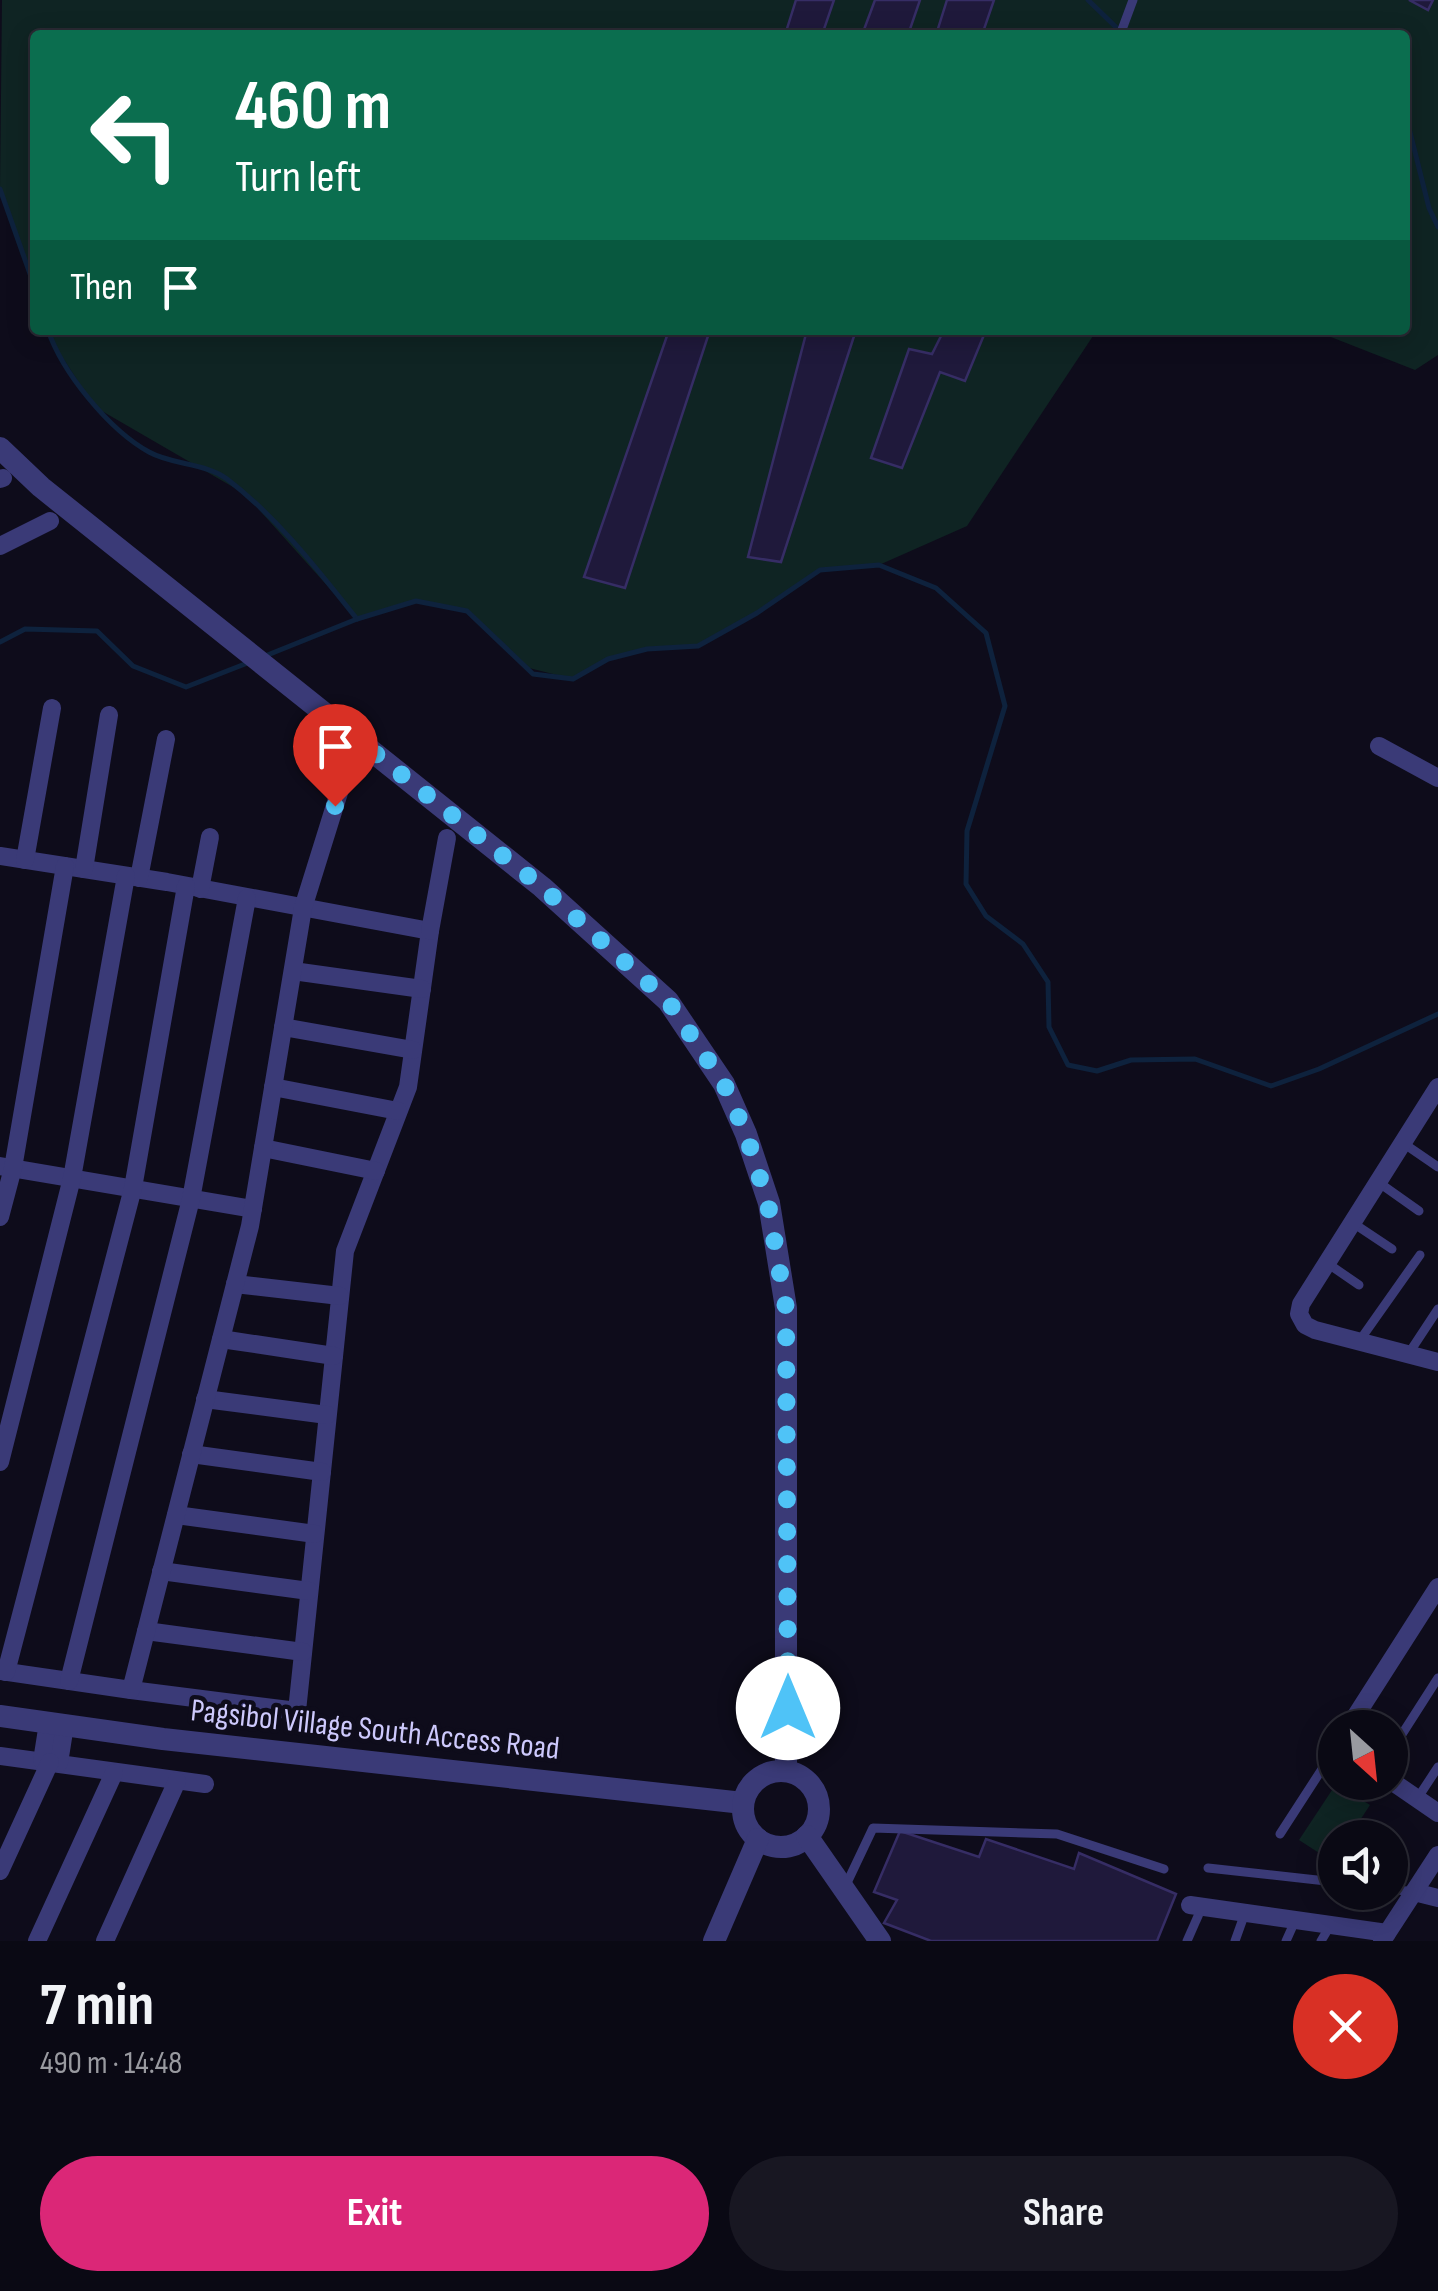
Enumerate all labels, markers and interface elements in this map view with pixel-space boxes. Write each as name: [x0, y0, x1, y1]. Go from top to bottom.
text: 460 m: [235, 65, 391, 149]
icon: left: [70, 70, 200, 200]
text: Turn left: [235, 150, 361, 205]
icon: arrive: [153, 260, 208, 315]
text: Then: [70, 265, 133, 310]
pin: [293, 704, 378, 807]
icon: arrive: [308, 719, 363, 774]
position arrow: [736, 1656, 840, 1760]
street label: Pagsibol Village South Access Road: [189, 1691, 561, 1769]
north arrow: [1318, 1710, 1408, 1800]
map controls: [1318, 1710, 1408, 1910]
button: sound: [1318, 1820, 1408, 1910]
text: 7 min: [40, 1970, 154, 2042]
button: close: [1293, 1974, 1398, 2079]
text: 490 m · 14:48: [40, 2044, 182, 2083]
button: Exit: [40, 2156, 709, 2271]
button: Share: [729, 2156, 1398, 2271]

